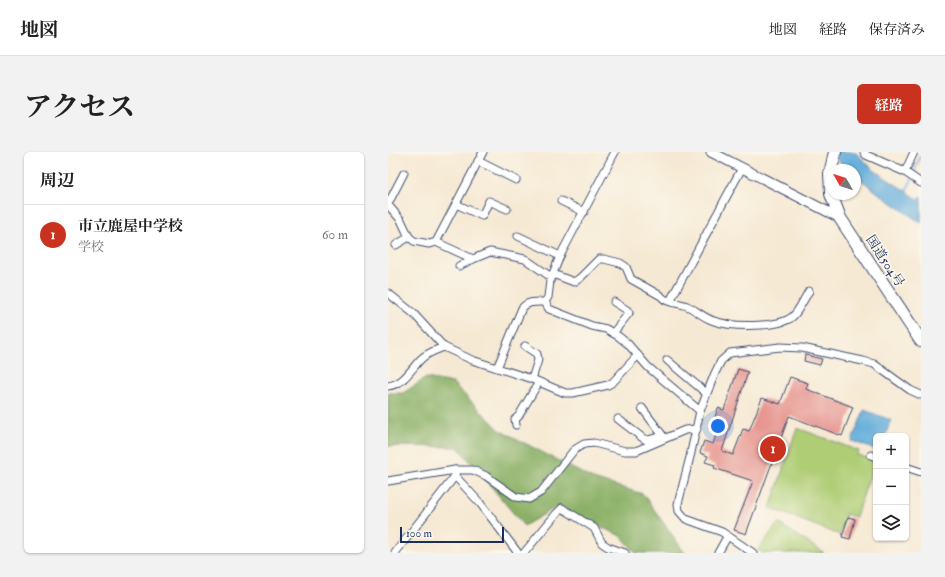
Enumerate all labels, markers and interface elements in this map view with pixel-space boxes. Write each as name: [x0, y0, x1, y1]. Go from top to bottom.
text: 地図: [20, 18, 58, 42]
text: 地図: [769, 21, 797, 38]
text: 経路: [819, 21, 847, 38]
text: 保存済み: [869, 21, 925, 38]
button: 経路: [857, 84, 921, 124]
text: アクセス: [24, 90, 135, 125]
north arrow: [825, 164, 861, 200]
text: 周辺: [40, 170, 74, 191]
text: 市立鹿屋中学校: [78, 217, 183, 236]
text: 1: [51, 227, 55, 243]
text: 60 m: [322, 227, 348, 243]
street label: 国道504号: [862, 232, 908, 290]
text: 学校: [78, 239, 104, 255]
your location: [708, 416, 728, 436]
map controls: [873, 433, 909, 541]
button: +: [873, 433, 909, 469]
pin: 1: [760, 434, 786, 464]
button: −: [873, 469, 909, 505]
button: layers: [873, 505, 909, 541]
scale bar: [400, 525, 504, 544]
text: 100 m: [406, 527, 432, 540]

